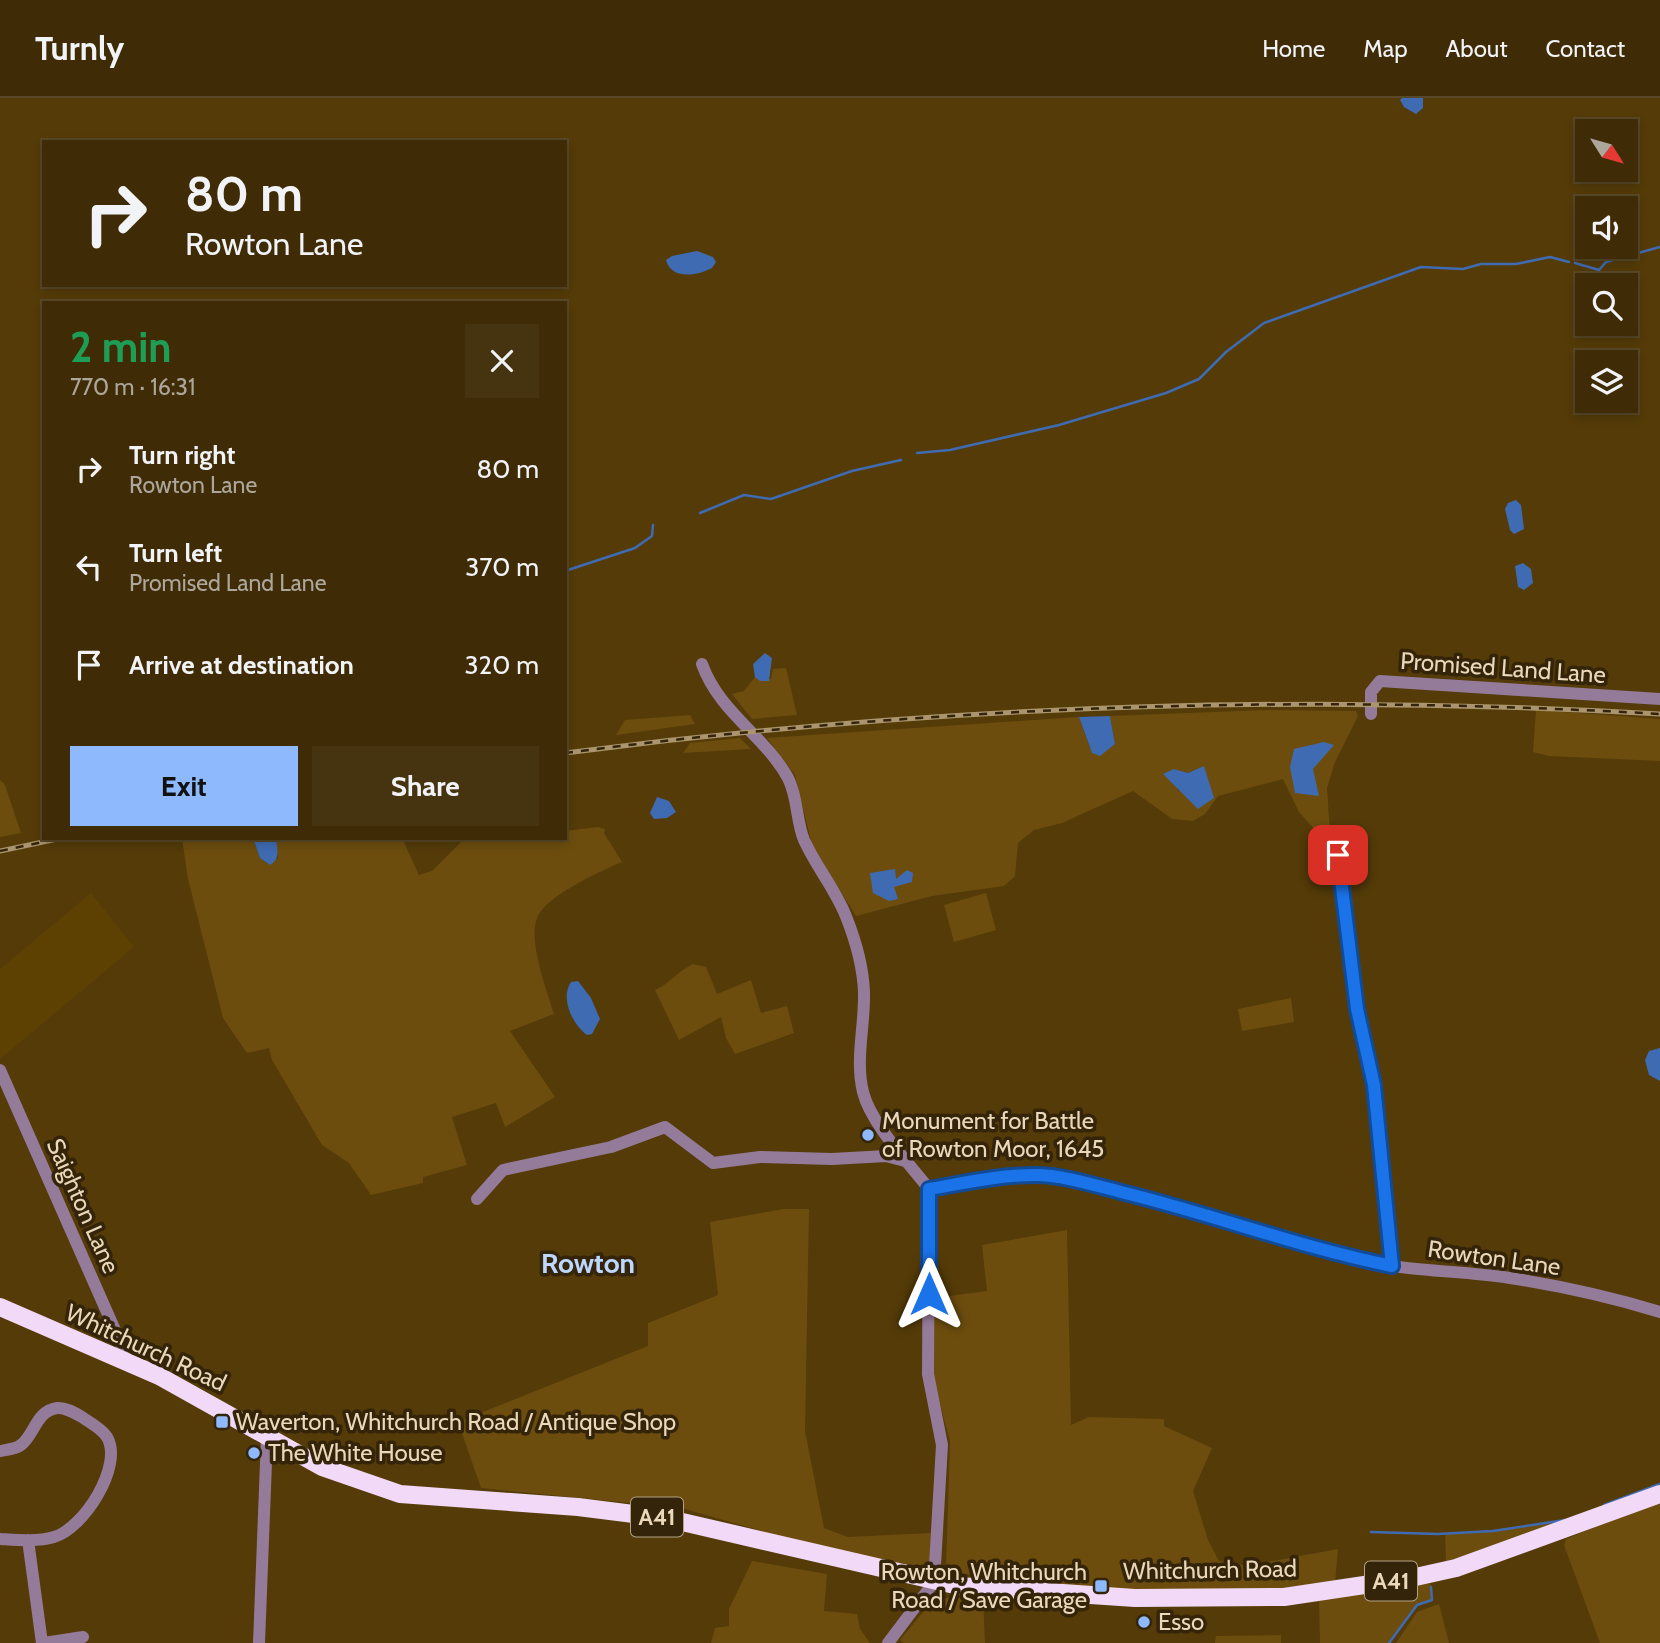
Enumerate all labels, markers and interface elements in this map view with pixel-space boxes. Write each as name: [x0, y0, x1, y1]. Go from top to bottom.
text: Turnly: [35, 28, 124, 68]
text: Home: [1262, 34, 1325, 63]
text: Map: [1363, 34, 1408, 63]
text: About: [1446, 34, 1508, 63]
text: Contact: [1546, 34, 1625, 63]
north arrow: [1575, 119, 1638, 182]
map controls: [1575, 119, 1638, 413]
text: 80 m: [185, 164, 303, 223]
icon: right: [70, 168, 161, 259]
button: sound: [1575, 196, 1638, 259]
text: Rowton Lane: [185, 224, 363, 263]
button: search: [1575, 273, 1638, 336]
text: 2 min: [70, 321, 171, 373]
button: close: [465, 324, 539, 398]
button: layers: [1575, 350, 1638, 413]
text: 770 m · 16:31: [70, 373, 195, 401]
text: Turn right: [129, 439, 235, 471]
icon: right: [70, 450, 108, 488]
text: 80 m: [476, 453, 539, 485]
text: Rowton Lane: [129, 471, 257, 499]
text: Turn left: [129, 537, 222, 569]
icon: left: [70, 548, 108, 586]
text: 370 m: [465, 551, 539, 583]
text: Promised Land Lane: [129, 569, 326, 597]
icon: arrive: [70, 646, 108, 684]
street label: Promised Land Lane: [1399, 646, 1607, 689]
text: Arrive at destination: [129, 649, 354, 681]
text: 320 m: [465, 649, 539, 681]
button: Exit: [70, 746, 298, 826]
button: Share: [312, 746, 539, 826]
pin: [1308, 825, 1368, 885]
icon: arrive: [1319, 836, 1357, 874]
place label: Monument for Battle of Rowton Moor, 1645: [882, 1106, 1104, 1163]
marker: Monument for Battle of Rowton Moor, 1645: [860, 1127, 876, 1143]
street label: Saighton Lane: [41, 1134, 126, 1278]
street label: Rowton Lane: [1426, 1234, 1562, 1281]
district label: Rowton: [541, 1246, 635, 1280]
position arrow: [892, 1257, 966, 1331]
street label: Whitchurch Road: [61, 1298, 231, 1397]
place label: Waverton, Whitchurch Road / Antique Shop: [236, 1407, 676, 1436]
marker: Waverton, Whitchurch Road / Antique Shop: [214, 1414, 230, 1430]
place label: The White House: [268, 1438, 442, 1467]
marker: The White House: [246, 1445, 262, 1461]
road number: A41: [631, 1498, 683, 1536]
street label: Whitchurch Road: [1123, 1553, 1297, 1586]
place label: Rowton, Whitchurch Road / Save Garage: [881, 1557, 1087, 1614]
road number: A41: [1365, 1562, 1417, 1600]
marker: Rowton, Whitchurch Road / Save Garage: [1093, 1578, 1109, 1594]
place label: Esso: [1158, 1607, 1204, 1636]
marker: Esso: [1136, 1614, 1152, 1630]

